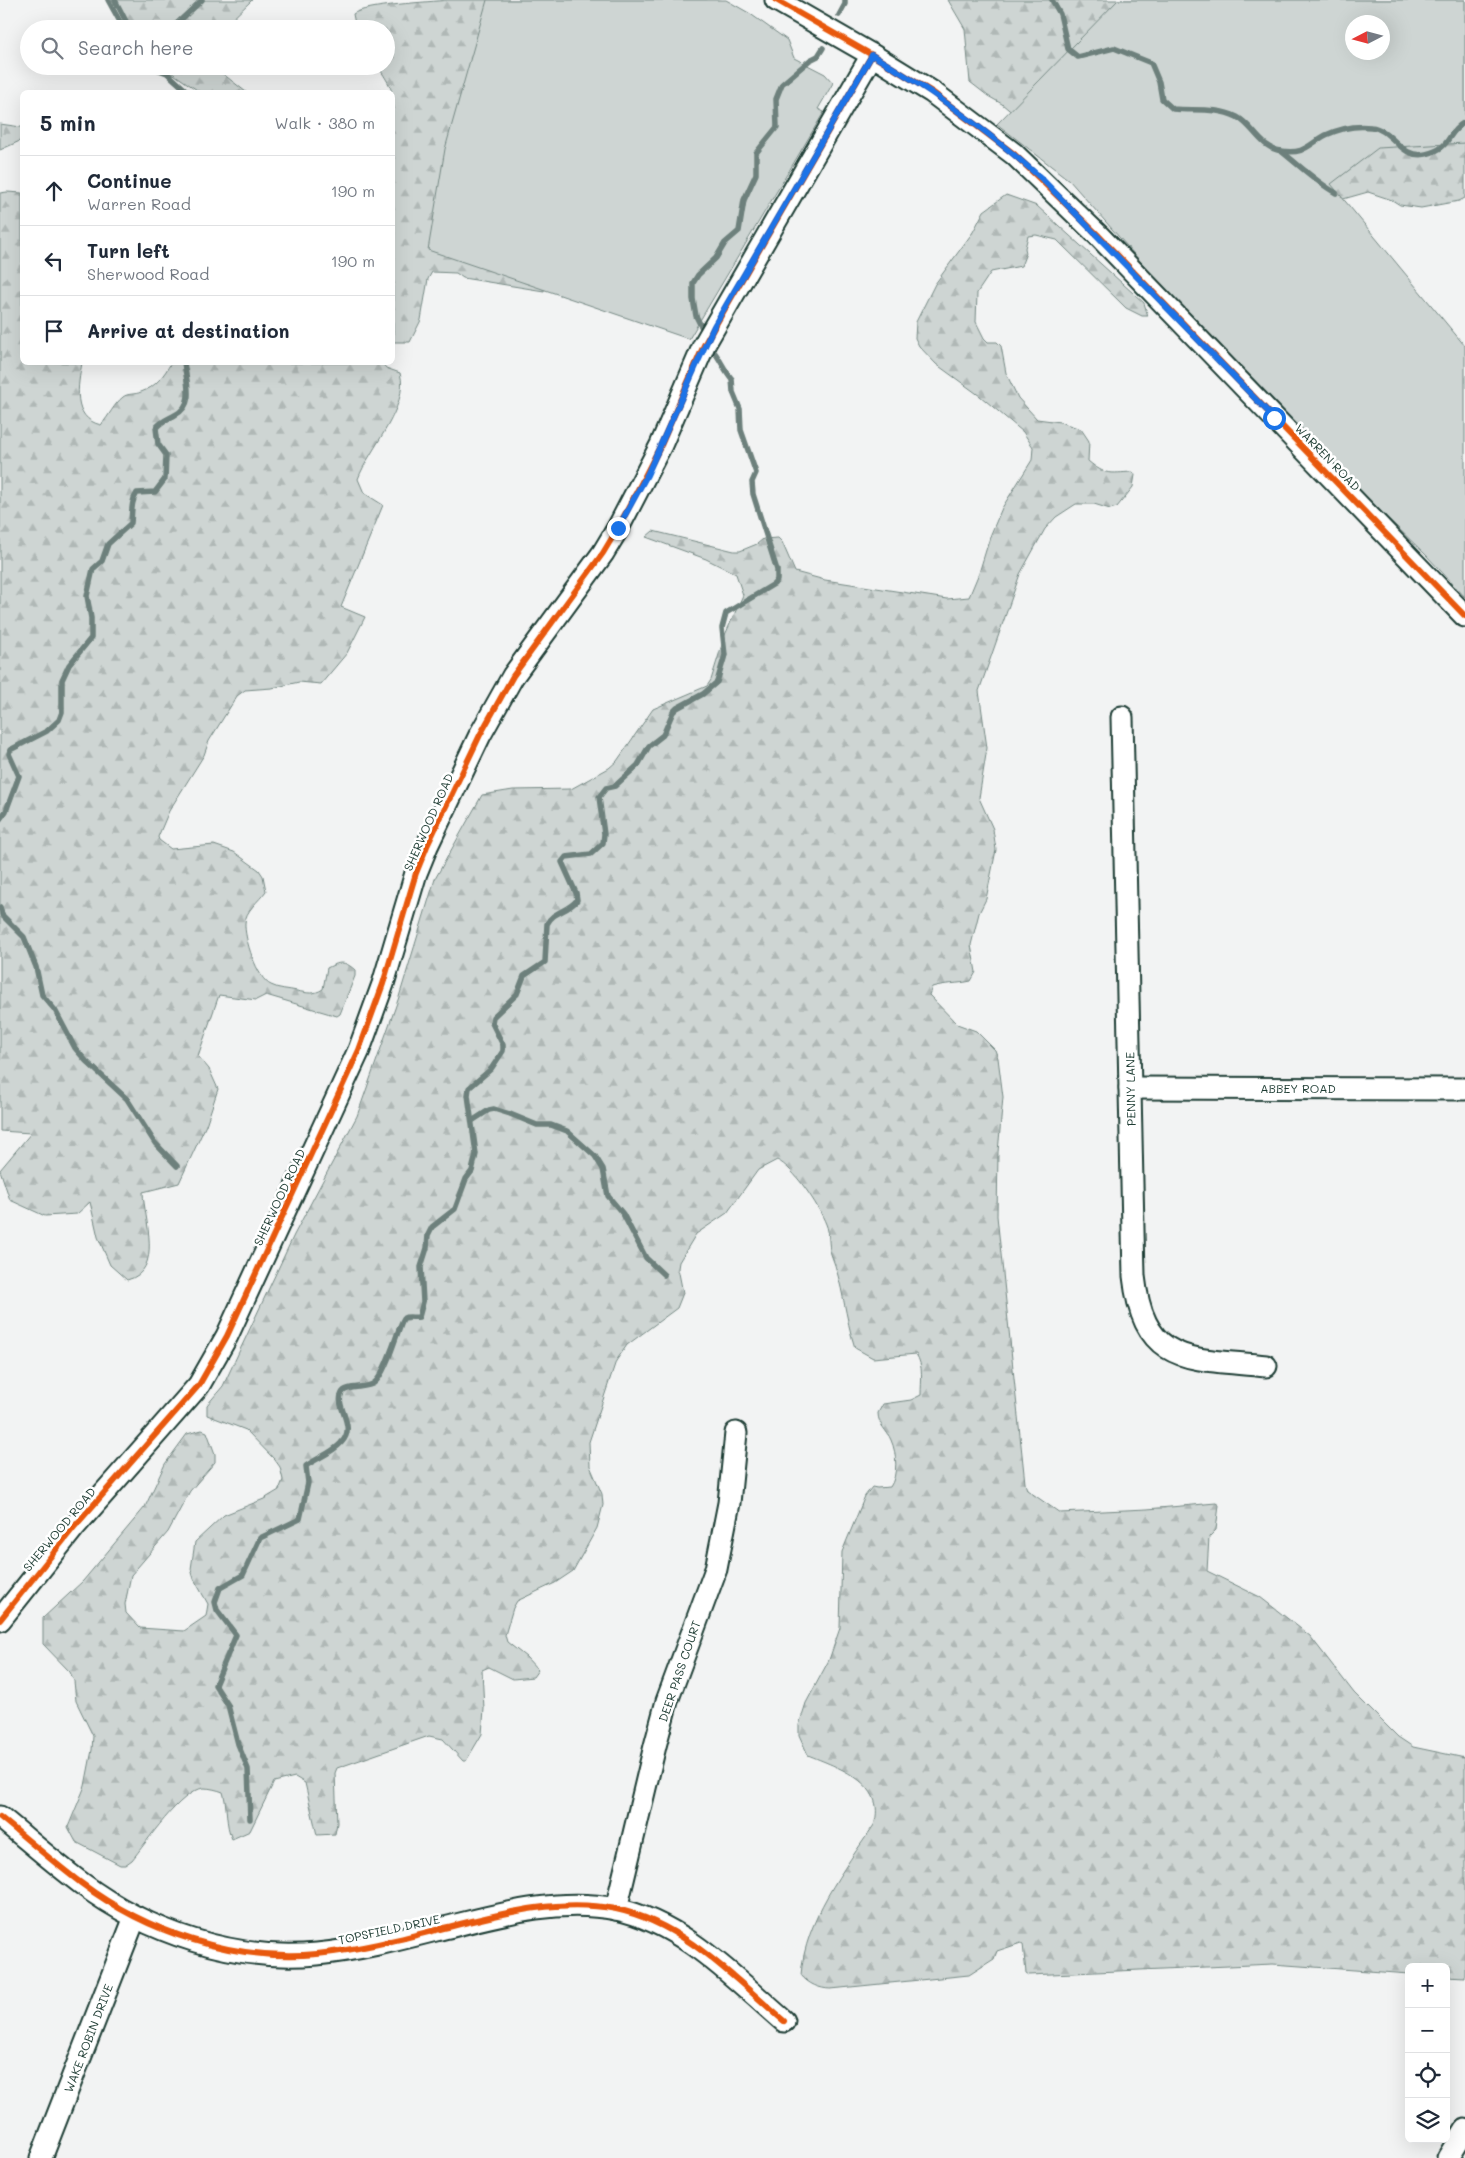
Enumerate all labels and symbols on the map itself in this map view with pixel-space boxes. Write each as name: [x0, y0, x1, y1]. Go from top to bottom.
north arrow: [1345, 15, 1390, 60]
route start: [1263, 407, 1286, 430]
street label: WARREN ROAD: [1292, 420, 1364, 494]
route end: [607, 517, 630, 540]
street label: SHERWOOD ROAD: [399, 771, 457, 873]
street label: PENNY LANE: [1121, 1052, 1139, 1126]
street label: ABBEY ROAD: [1260, 1080, 1336, 1096]
street label: SHERWOOD ROAD: [250, 1146, 308, 1248]
street label: SHERWOOD ROAD: [19, 1484, 99, 1574]
street label: DEER PASS COURT: [654, 1618, 704, 1724]
street label: TOPSFIELD DRIVE: [337, 1910, 441, 1948]
street label: WAKE ROBIN DRIVE: [60, 1981, 116, 2095]

